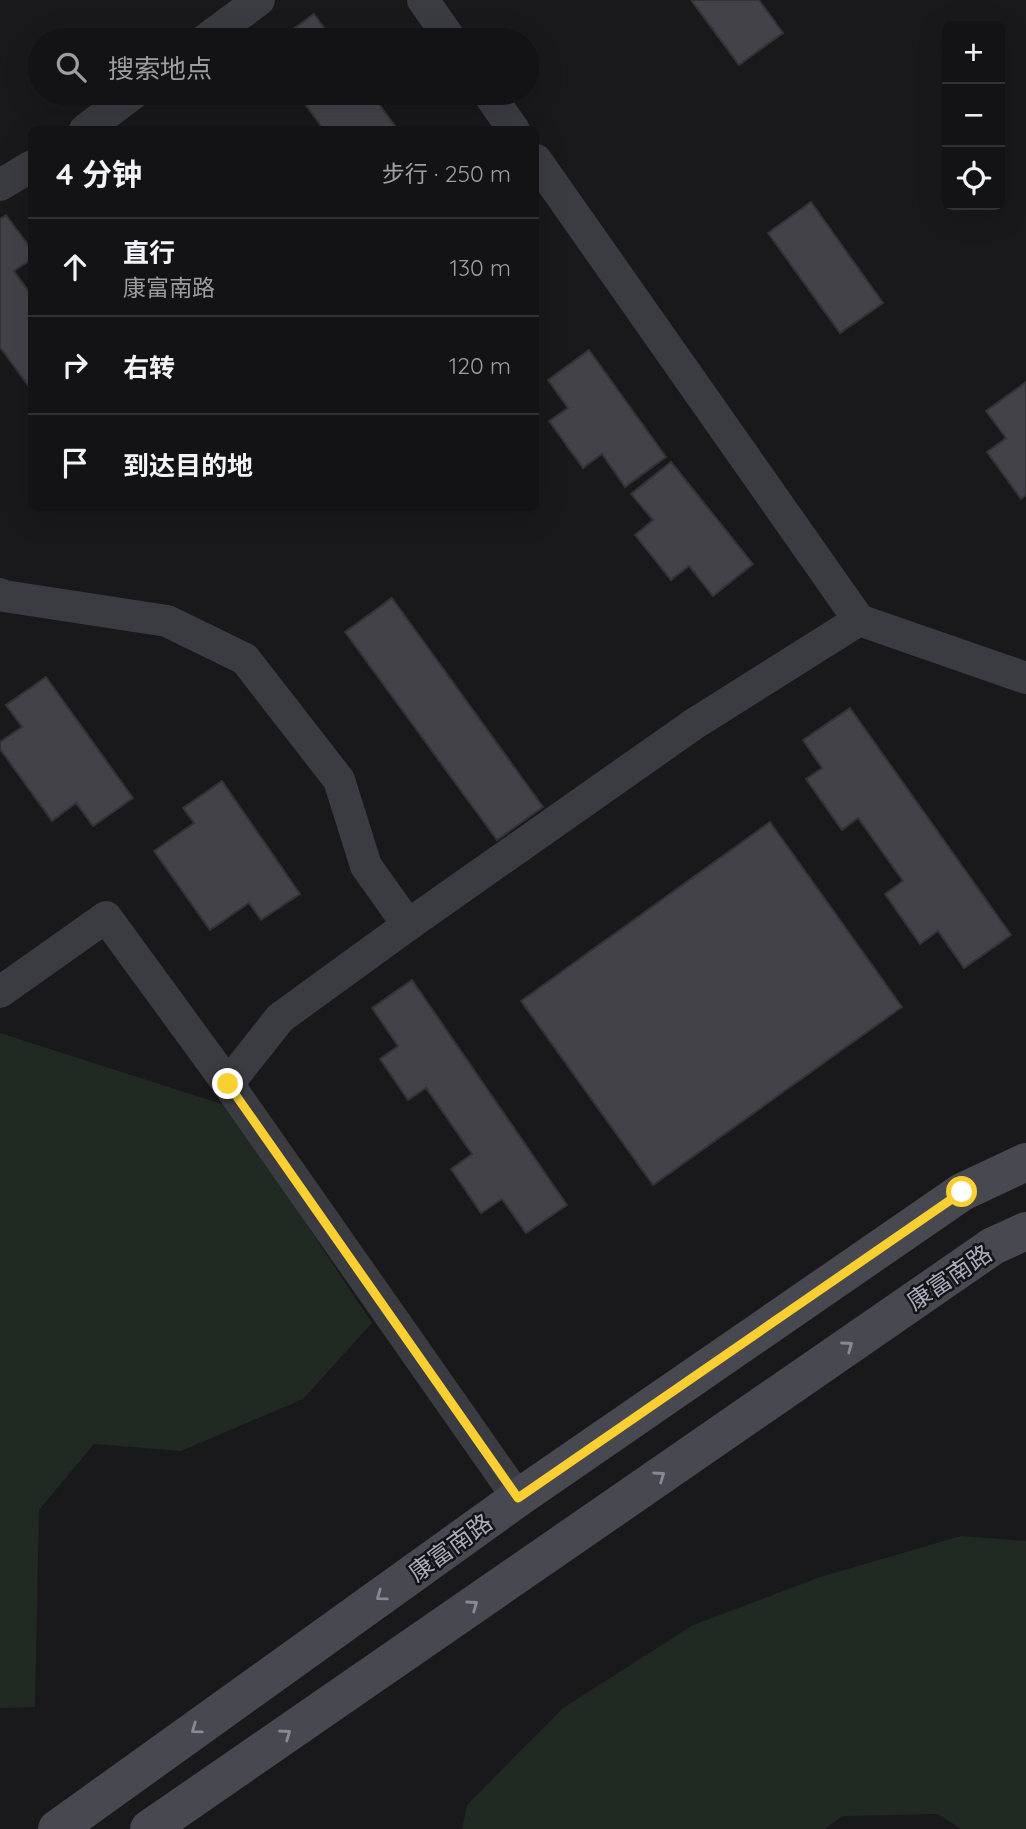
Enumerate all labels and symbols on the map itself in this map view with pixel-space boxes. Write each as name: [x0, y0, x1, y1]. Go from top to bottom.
route end: [212, 1068, 243, 1099]
route start: [946, 1176, 977, 1207]
street label: 康富南路: [901, 1238, 997, 1316]
one-way arrow: [840, 1341, 853, 1354]
one-way arrow: [653, 1471, 666, 1484]
street label: 康富南路: [402, 1507, 498, 1587]
one-way arrow: [376, 1588, 389, 1600]
one-way arrow: [465, 1601, 478, 1613]
one-way arrow: [191, 1721, 204, 1733]
one-way arrow: [278, 1730, 291, 1743]

